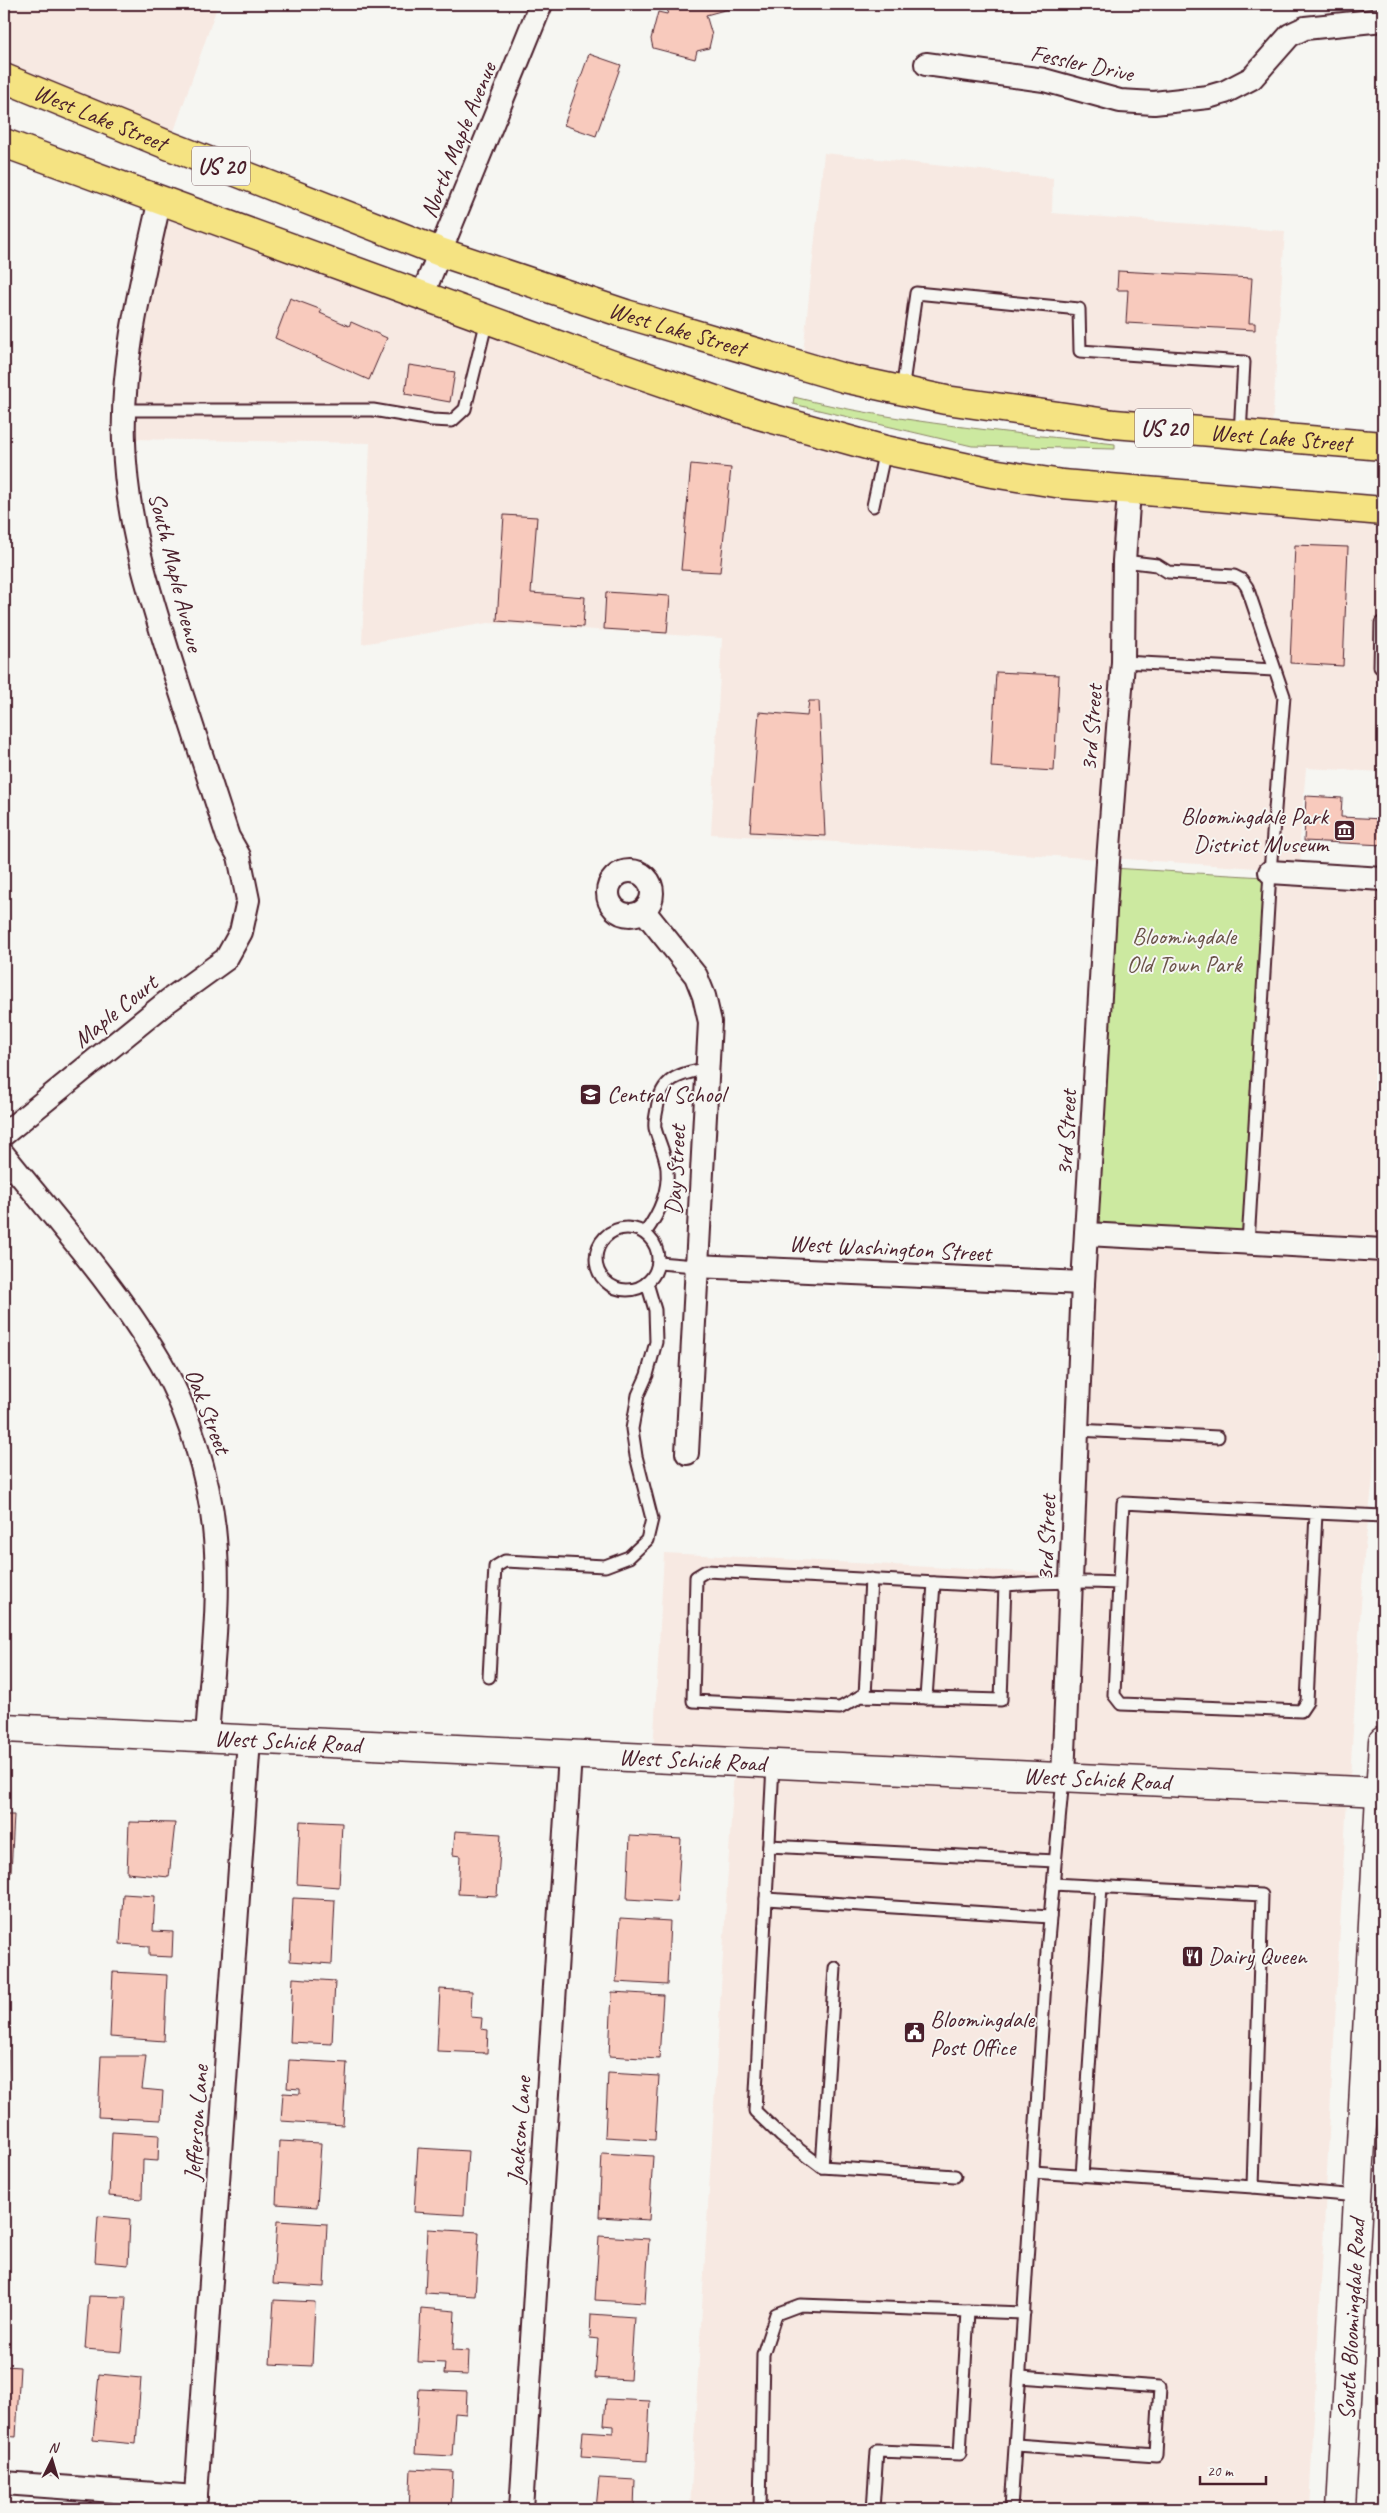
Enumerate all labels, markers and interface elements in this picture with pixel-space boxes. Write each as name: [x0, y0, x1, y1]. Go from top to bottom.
street label: Fessler Drive: [1028, 38, 1138, 89]
street label: North Maple Avenue: [413, 56, 504, 222]
street label: West Lake Street: [29, 77, 174, 159]
road number: US 20: [192, 147, 250, 186]
street label: West Lake Street: [605, 294, 752, 364]
road number: US 20: [1135, 408, 1193, 448]
street label: West Lake Street: [1209, 417, 1355, 459]
street label: South Maple Avenue: [142, 490, 211, 657]
street label: 3rd Street: [1073, 682, 1109, 772]
place label: Bloomingdale Park District Museum: [1181, 801, 1331, 859]
museum icon: Bloomingdale Park District Museum: [1332, 818, 1356, 842]
park label: Bloomingdale Old Town Park: [1127, 921, 1244, 979]
street label: Maple Court: [67, 967, 165, 1054]
place label: Central School: [607, 1079, 729, 1109]
school or university icon: Central School: [579, 1082, 603, 1106]
street label: 3rd Street: [1049, 1087, 1083, 1177]
street label: Day Street: [658, 1122, 692, 1216]
street label: West Washington Street: [788, 1228, 994, 1268]
street label: Oak Street: [178, 1364, 239, 1460]
street label: 3rd Street: [1030, 1492, 1063, 1582]
street label: West Schick Road: [214, 1723, 365, 1760]
street label: West Schick Road: [618, 1742, 770, 1779]
street label: West Schick Road: [1023, 1760, 1174, 1797]
place label: Dairy Queen: [1208, 1941, 1308, 1971]
restaurant icon: Dairy Queen: [1180, 1944, 1204, 1968]
place label: Bloomingdale Post Office: [930, 2004, 1036, 2062]
public building icon: Bloomingdale Post Office: [902, 2021, 926, 2045]
street label: Jefferson Lane: [177, 2062, 215, 2183]
street label: Jackson Lane: [500, 2073, 538, 2185]
street label: South Bloomingdale Road: [1331, 2214, 1372, 2421]
north arrow: [28, 2436, 78, 2486]
text: N: [48, 2439, 60, 2457]
scale bar: [1200, 2453, 1266, 2485]
text: 20 m: [1207, 2462, 1234, 2481]

